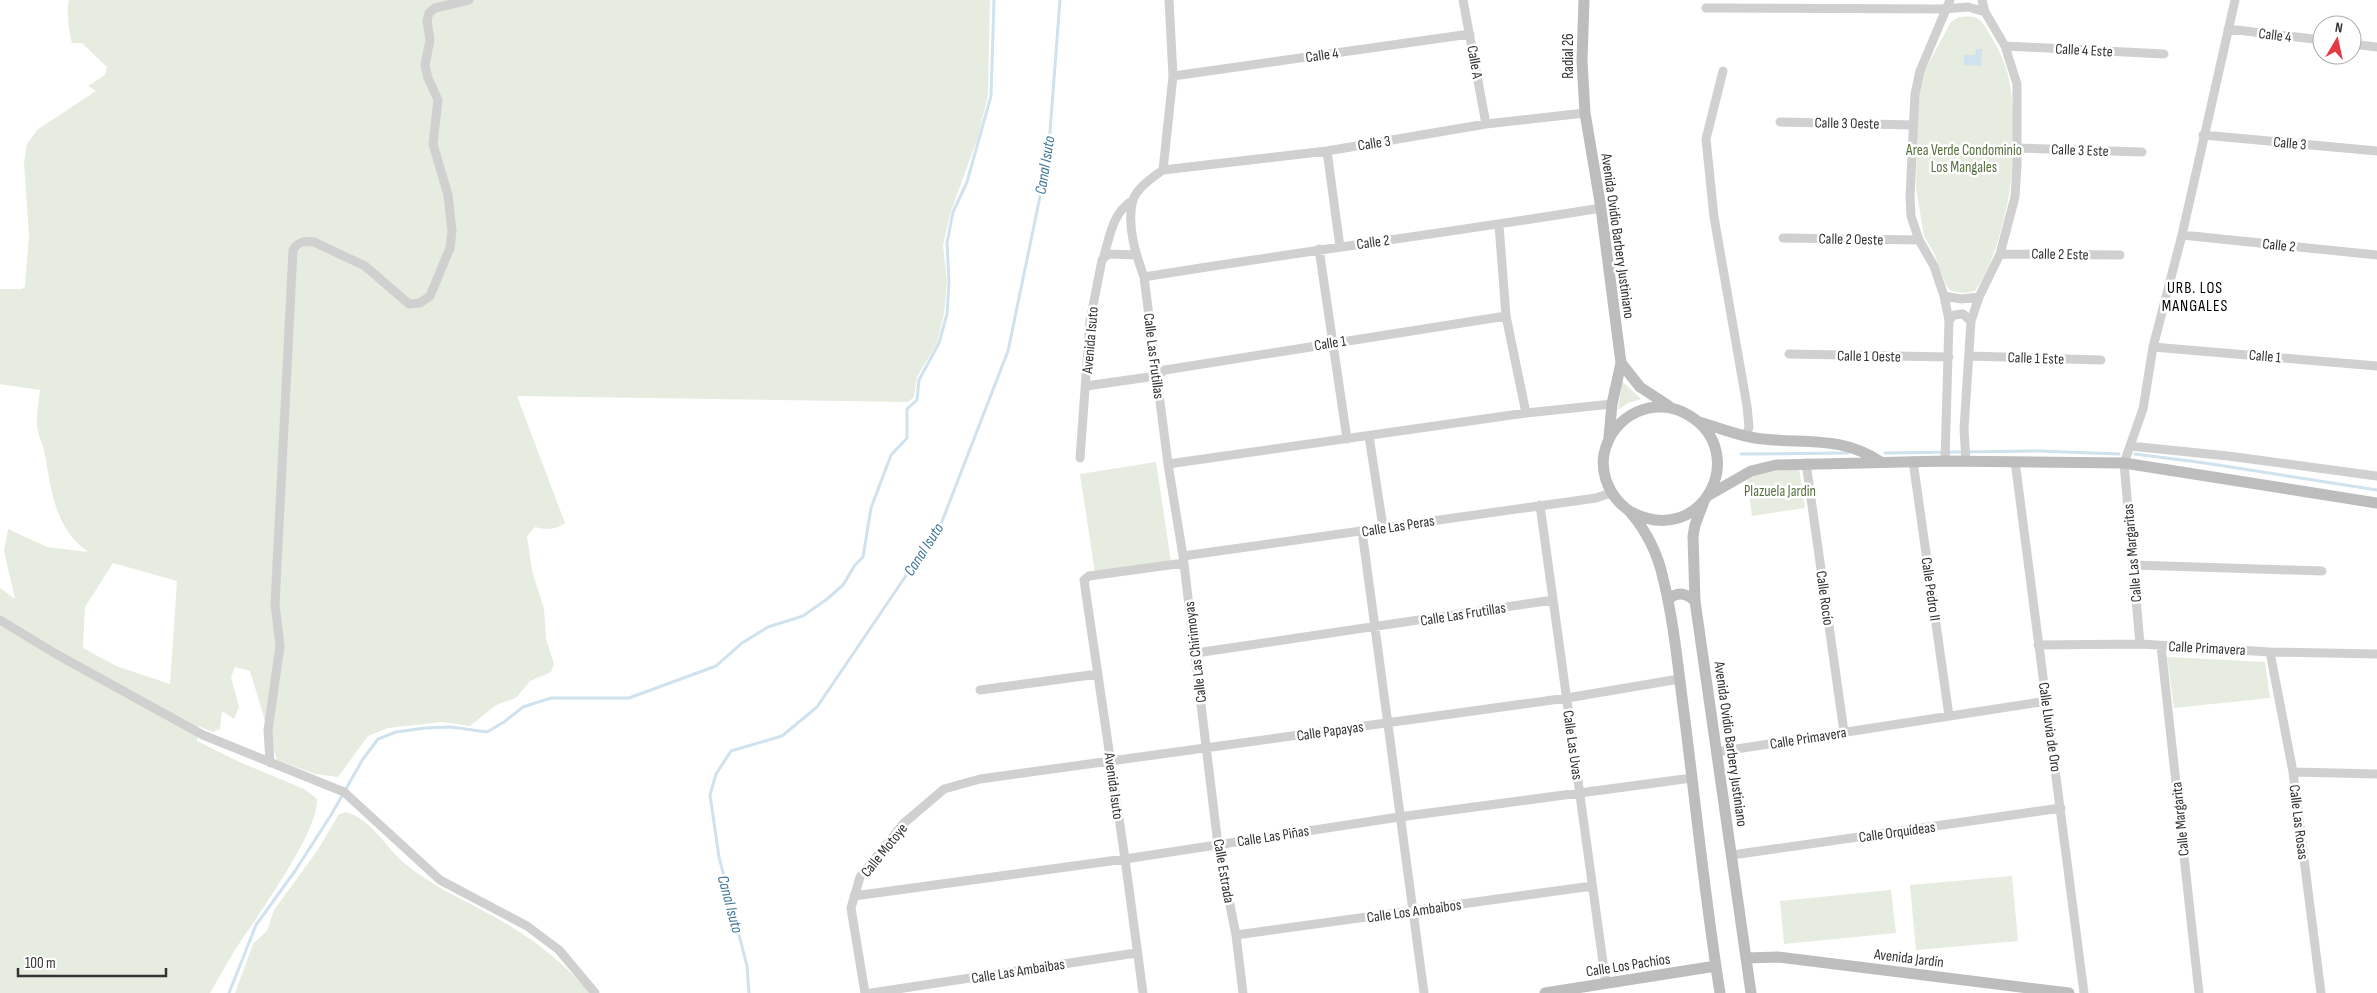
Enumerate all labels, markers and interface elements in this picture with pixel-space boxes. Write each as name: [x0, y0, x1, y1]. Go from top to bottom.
north arrow: [2312, 15, 2362, 65]
text: N: [2334, 19, 2344, 37]
street label: Calle 4: [2257, 24, 2293, 47]
street label: Radial 26: [1559, 33, 1578, 79]
street label: Calle 4 Este: [2055, 40, 2113, 61]
street label: Calle 4: [1304, 44, 1340, 67]
street label: Calle A: [1462, 44, 1487, 81]
street label: Calle 3 Oeste: [1814, 113, 1880, 134]
street label: Calle 3: [1356, 132, 1392, 155]
street label: Calle 3: [2273, 133, 2307, 154]
water label: Canal Isuto: [1031, 134, 1060, 196]
street label: Calle 3 Este: [2051, 140, 2109, 161]
park label: Area Verde Condominio Los Mangales: [1905, 141, 2022, 177]
street label: Avenida Ovidio Barbery Justiniano: [1596, 151, 1639, 320]
street label: Calle 2 Oeste: [1819, 229, 1883, 250]
street label: Calle 2: [1355, 231, 1391, 254]
street label: Calle 2: [2262, 234, 2296, 257]
street label: Calle 2 Este: [2031, 245, 2089, 264]
district label: URB. LOS MANGALES: [2162, 279, 2228, 316]
street label: Avenida Isuto: [1078, 306, 1103, 375]
street label: Calle Las Frutillas: [1139, 312, 1168, 400]
street label: Calle 1: [1313, 331, 1348, 355]
street label: Calle 1 Oeste: [1837, 346, 1901, 367]
street label: Calle 1: [2248, 346, 2282, 367]
street label: Calle 1 Este: [2007, 348, 2065, 369]
park label: Plazuela Jardin: [1744, 482, 1816, 501]
street label: Calle Las Margaritas: [2119, 503, 2146, 603]
street label: Calle Las Peras: [1360, 511, 1436, 542]
water label: Canal Isuto: [900, 519, 949, 580]
street label: Calle Pedro II: [1917, 556, 1944, 622]
street label: Calle Rocío: [1811, 570, 1838, 627]
street label: Calle Las Frutillas: [1419, 598, 1507, 631]
street label: Calle Las Chirimoyas: [1180, 600, 1211, 704]
street label: Calle Primavera: [2168, 637, 2246, 660]
street label: Avenida Ovidio Barbery Justiniano: [1709, 659, 1752, 828]
street label: Calle Lluvia de Oro: [2034, 681, 2065, 773]
street label: Calle Las Uvas: [1558, 709, 1587, 781]
street label: Calle Papayas: [1295, 717, 1365, 746]
street label: Calle Primavera: [1769, 723, 1848, 754]
street label: Avenida Isuto: [1099, 751, 1128, 821]
street label: Calle Margarita: [2167, 781, 2194, 857]
street label: Calle Las Rosas: [2284, 784, 2313, 861]
street label: Calle Orquídeas: [1858, 818, 1937, 847]
street label: Calle Motoye: [857, 819, 912, 881]
street label: Calle Las Piñas: [1236, 821, 1310, 852]
street label: Calle Estrada: [1209, 838, 1239, 905]
water label: Canal Isuto: [713, 873, 747, 936]
street label: Calle Los Ambaibos: [1366, 895, 1462, 928]
street label: Avenida Jardín: [1872, 945, 1945, 972]
scale bar: [18, 946, 165, 978]
street label: Calle Los Pachíos: [1585, 949, 1671, 982]
text: 100 m: [25, 954, 56, 973]
street label: Calle Las Ambaibas: [970, 955, 1066, 988]

